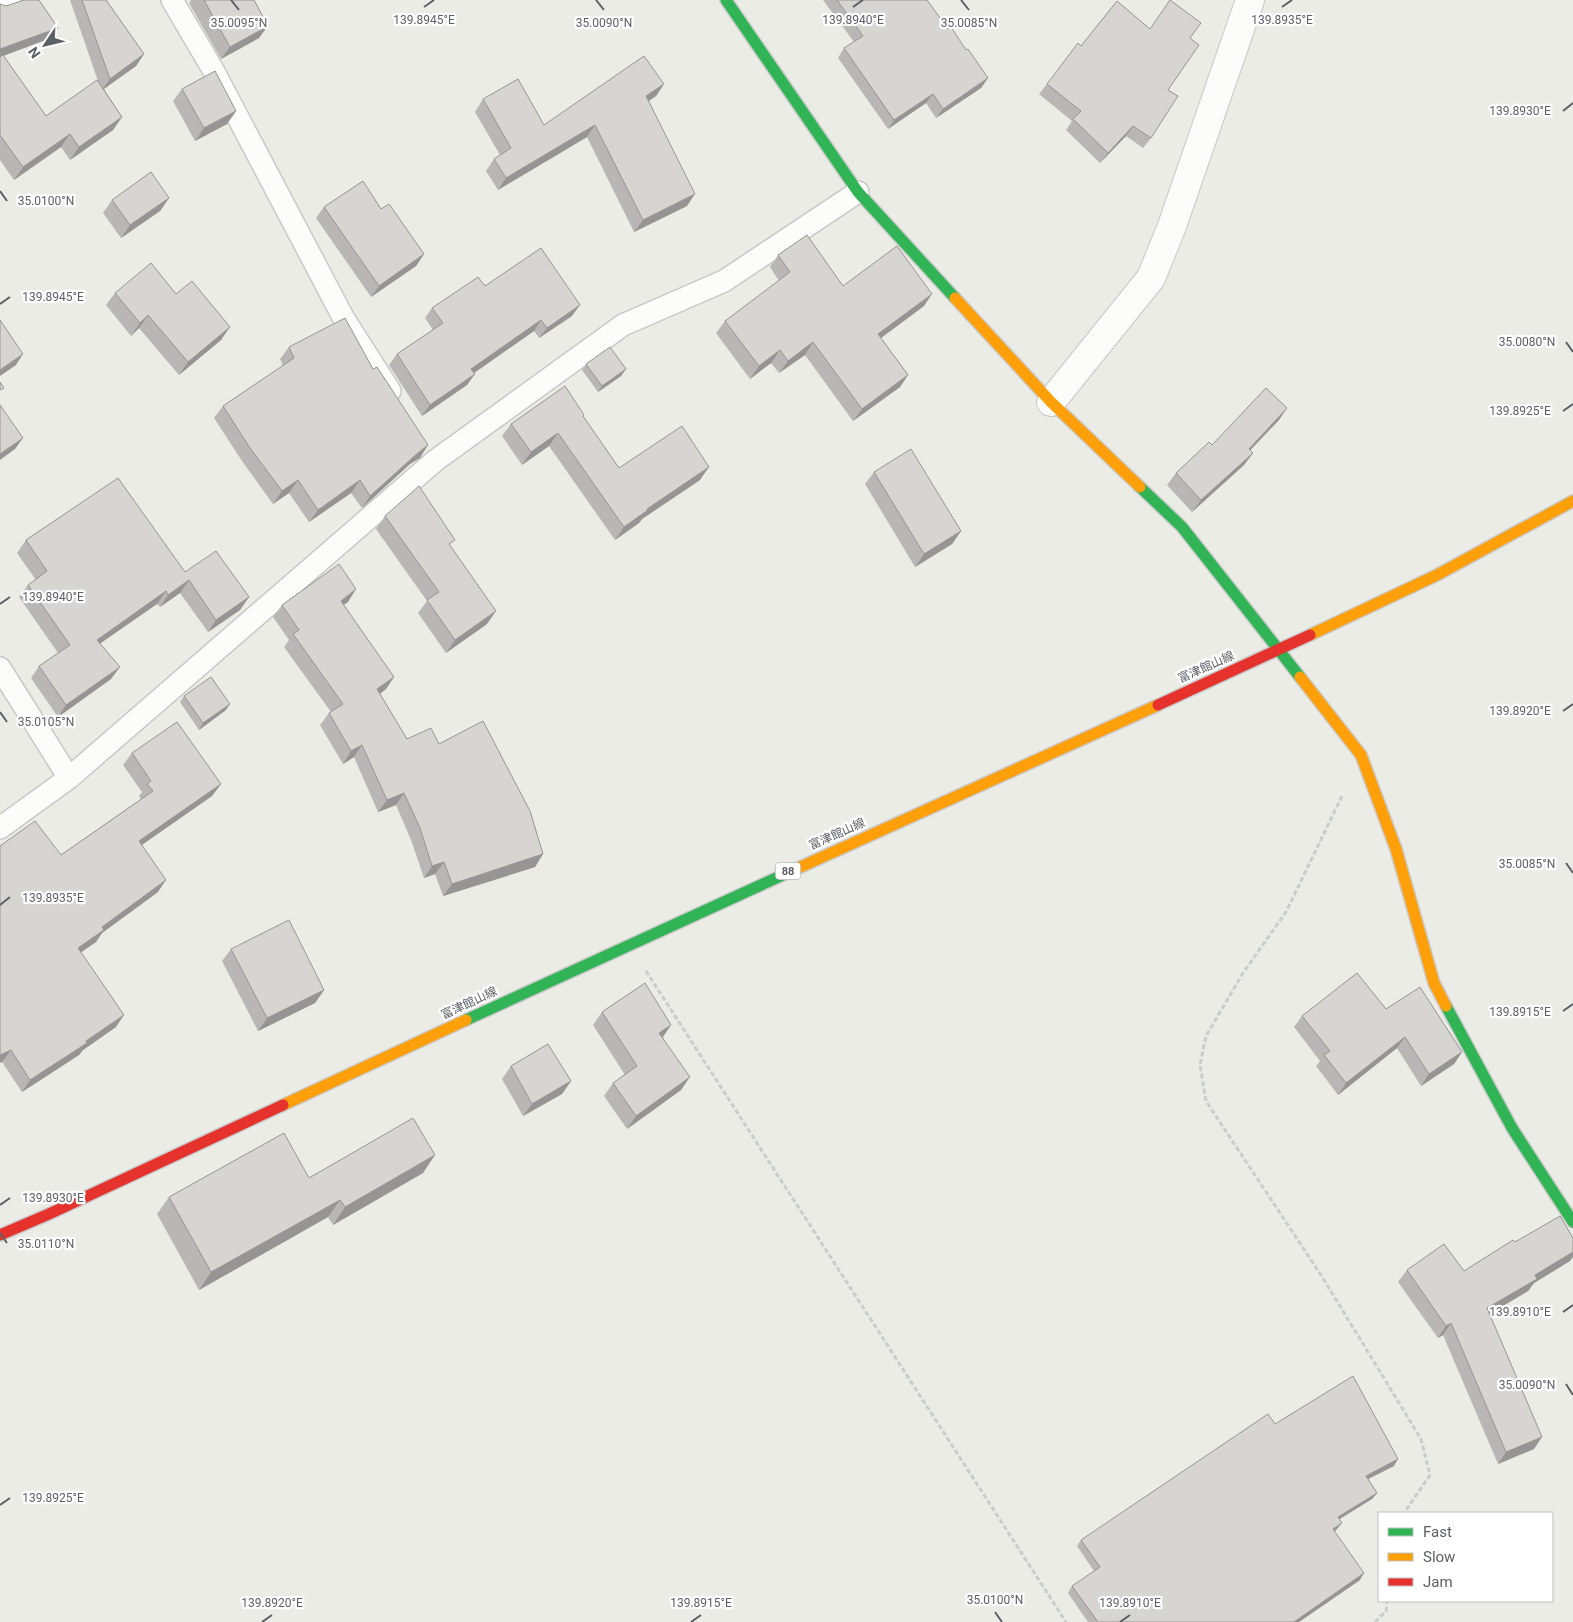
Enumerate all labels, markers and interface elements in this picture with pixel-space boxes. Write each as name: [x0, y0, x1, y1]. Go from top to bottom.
text: 139.8945°E: [393, 13, 455, 27]
text: 139.8940°E: [822, 13, 884, 27]
text: 139.8935°E: [1251, 13, 1313, 27]
text: 35.0095°N: [211, 16, 267, 30]
text: 35.0090°N: [576, 16, 632, 30]
text: 35.0085°N: [941, 16, 997, 30]
north arrow: [20, 20, 70, 70]
text: N: [25, 44, 44, 61]
text: 139.8930°E: [1489, 104, 1551, 118]
text: 35.0100°N: [18, 194, 74, 208]
text: 139.8945°E: [22, 290, 84, 304]
text: 35.0080°N: [1499, 335, 1555, 349]
text: 139.8925°E: [1489, 404, 1551, 418]
text: 139.8940°E: [22, 590, 84, 604]
street label: 富津館山線: [1176, 648, 1236, 686]
text: 139.8920°E: [1489, 704, 1551, 718]
text: 35.0105°N: [18, 715, 74, 729]
street label: 富津館山線: [807, 815, 867, 853]
text: 35.0085°N: [1499, 857, 1555, 871]
road number: 88: [776, 862, 800, 879]
text: 139.8935°E: [22, 891, 84, 905]
street label: 富津館山線: [439, 984, 499, 1022]
text: 139.8915°E: [1489, 1005, 1551, 1019]
text: 139.8930°E: [22, 1191, 84, 1205]
text: 35.0110°N: [18, 1237, 74, 1251]
text: 139.8910°E: [1489, 1305, 1551, 1319]
text: 35.0090°N: [1499, 1378, 1555, 1392]
text: 139.8925°E: [22, 1491, 84, 1505]
legend: [1378, 1512, 1553, 1602]
text: Fast: [1423, 1523, 1452, 1541]
text: Slow: [1423, 1548, 1455, 1566]
text: Jam: [1423, 1573, 1453, 1591]
text: 35.0100°N: [967, 1593, 1023, 1607]
text: 139.8920°E: [241, 1596, 303, 1610]
text: 139.8915°E: [670, 1596, 732, 1610]
text: 139.8910°E: [1099, 1596, 1161, 1610]

